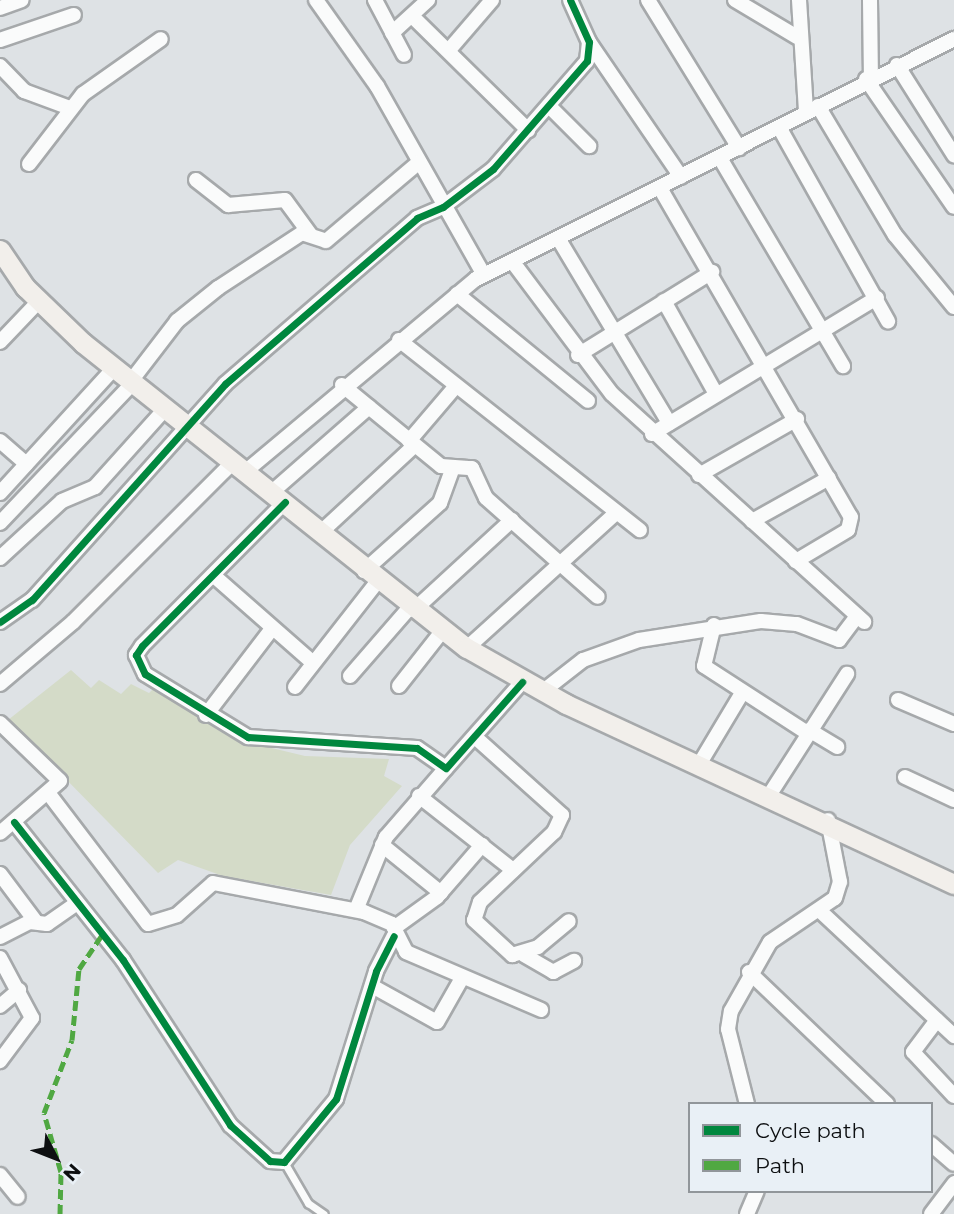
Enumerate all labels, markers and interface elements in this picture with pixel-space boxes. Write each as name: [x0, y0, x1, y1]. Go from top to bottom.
legend: [688, 1102, 933, 1193]
text: Cycle path: [755, 1118, 866, 1143]
north arrow: [21, 1123, 91, 1193]
text: Path: [755, 1153, 805, 1178]
text: N: [58, 1159, 86, 1186]

